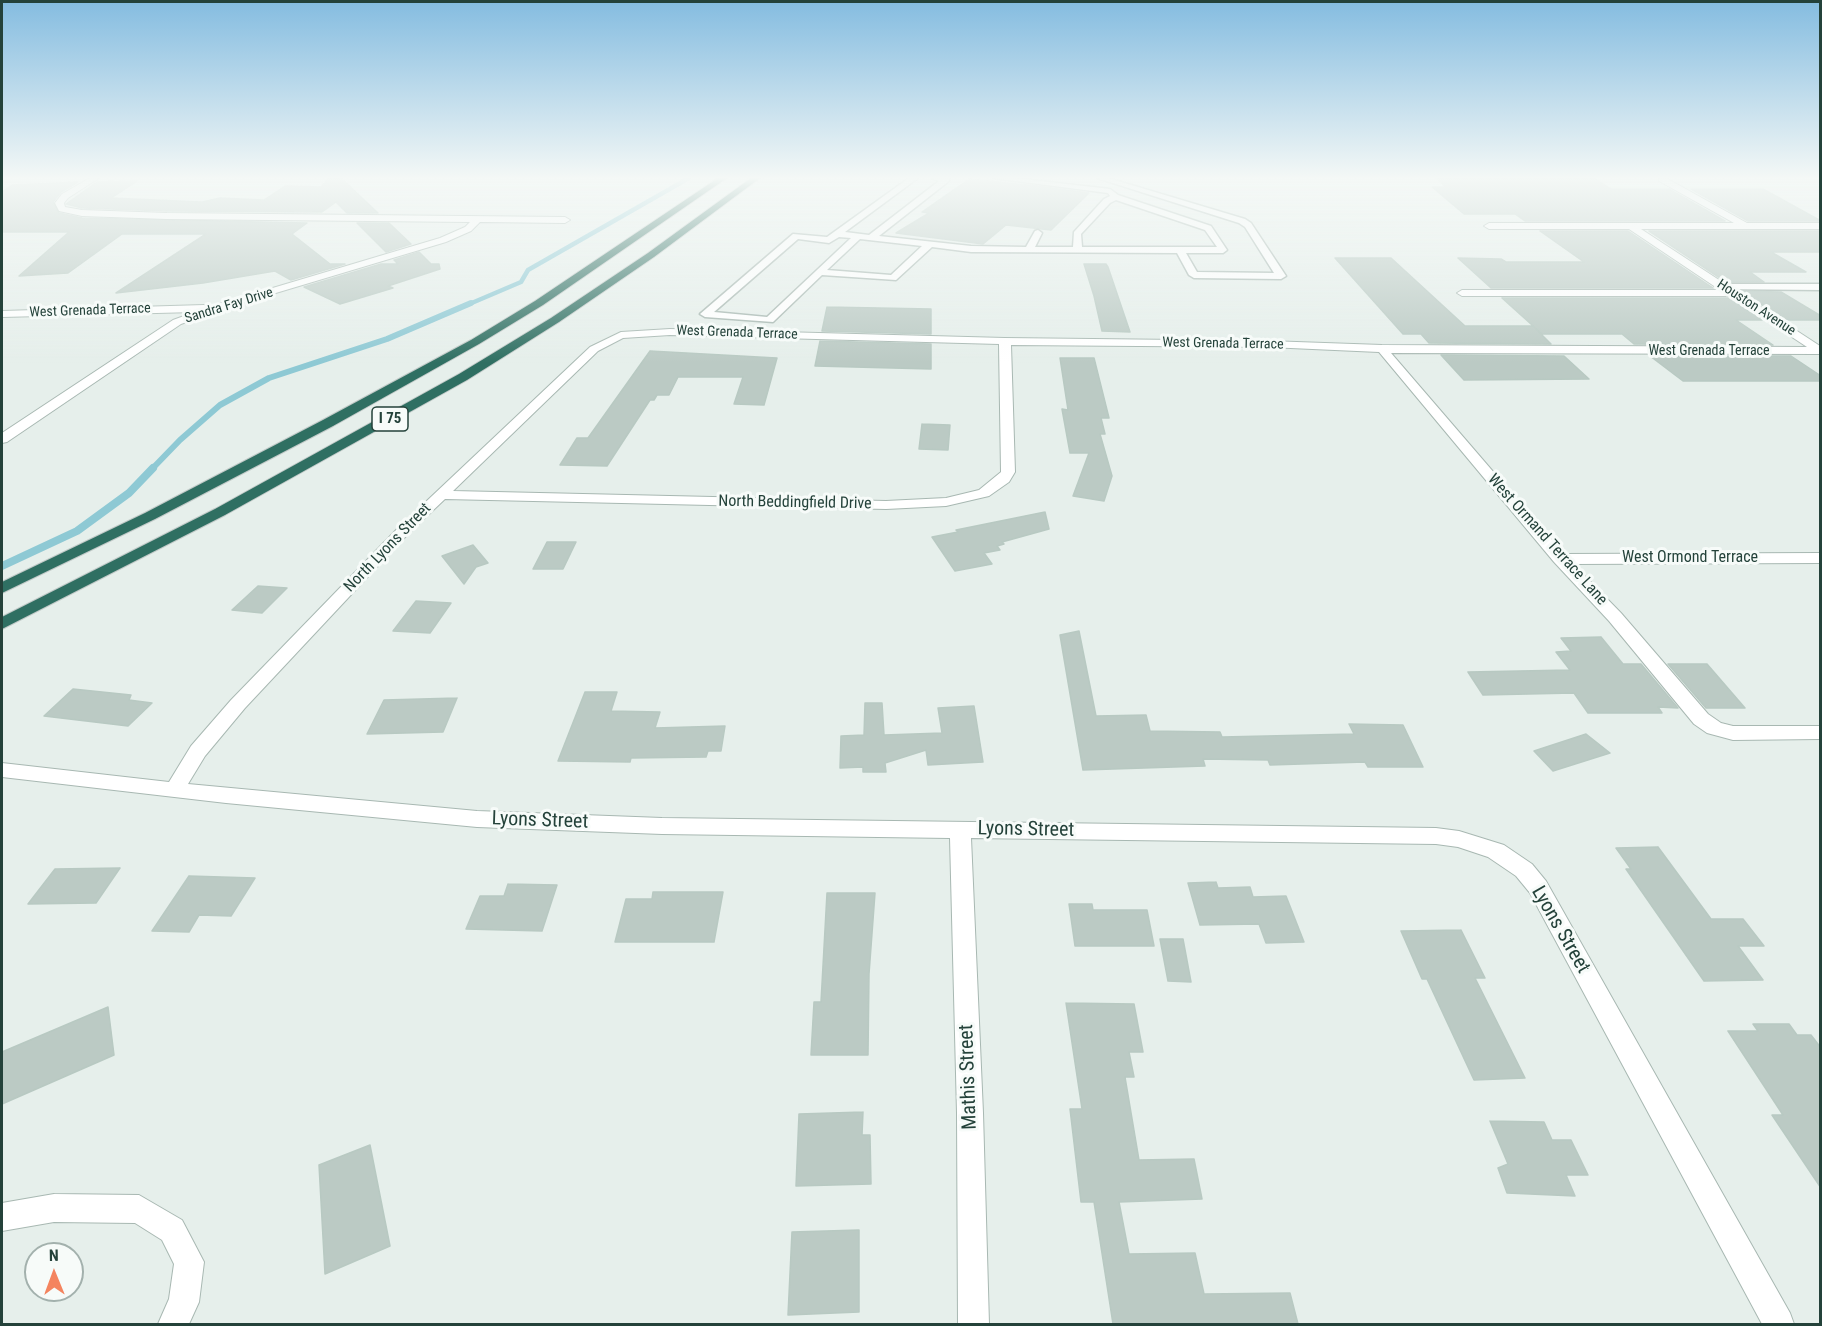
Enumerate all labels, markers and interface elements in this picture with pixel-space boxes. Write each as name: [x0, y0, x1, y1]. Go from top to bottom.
street label: Houston Avenue: [1714, 276, 1798, 340]
street label: Sandra Fay Drive: [183, 285, 275, 327]
street label: West Grenada Terrace: [29, 300, 151, 322]
street label: West Grenada Terrace: [676, 322, 798, 344]
street label: West Grenada Terrace: [1162, 335, 1284, 353]
street label: West Grenada Terrace: [1648, 343, 1770, 359]
road number: I 75: [372, 407, 408, 431]
street label: West Ormand Terrace Lane: [1483, 470, 1611, 610]
street label: North Beddingfield Drive: [718, 492, 872, 514]
street label: North Lyons Street: [341, 499, 435, 597]
street label: West Ormond Terrace: [1622, 548, 1758, 568]
street label: Lyons Street: [491, 807, 589, 835]
street label: Lyons Street: [977, 817, 1075, 843]
street label: Lyons Street: [1525, 882, 1595, 978]
street label: Mathis Street: [955, 1024, 983, 1130]
north arrow: [24, 1242, 84, 1302]
text: N: [49, 1246, 59, 1265]

